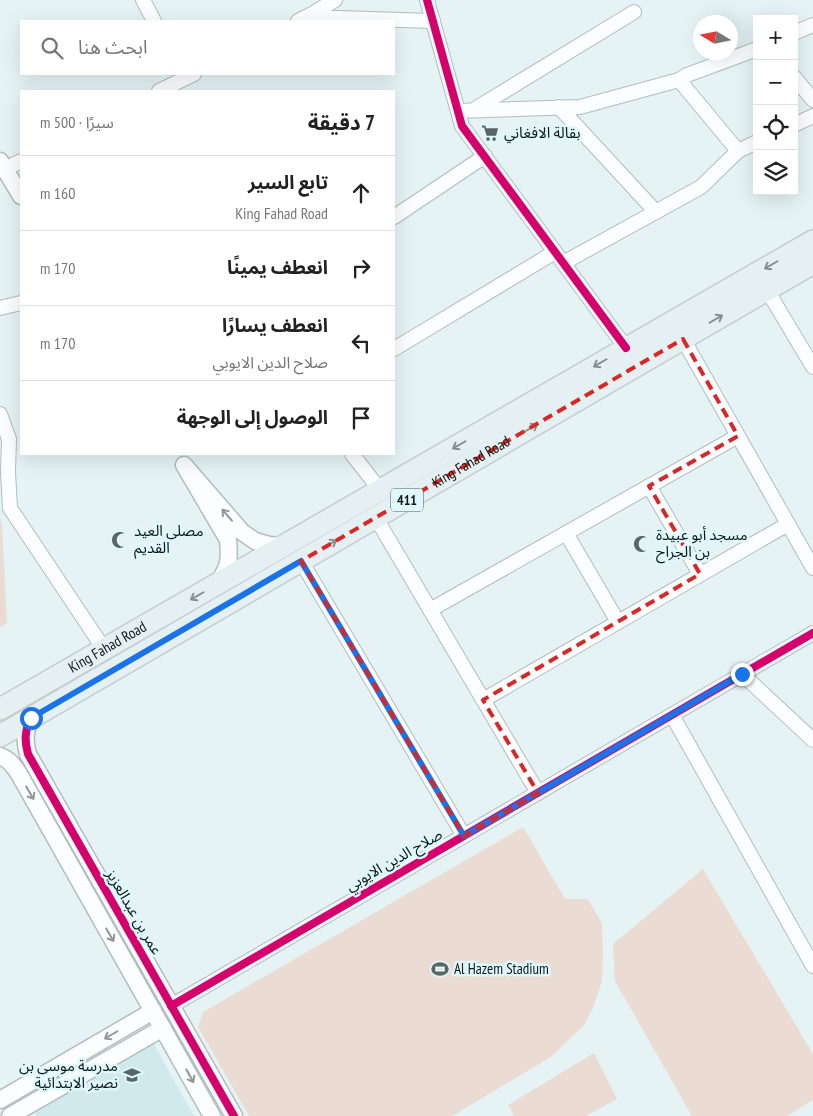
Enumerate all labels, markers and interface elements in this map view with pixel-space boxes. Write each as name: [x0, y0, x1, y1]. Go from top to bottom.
north arrow: [693, 15, 738, 60]
map controls: [753, 15, 798, 195]
button: +: [753, 15, 798, 60]
search box: [20, 20, 395, 75]
icon: search: [38, 34, 66, 62]
text: ابحث هنا: [78, 35, 147, 59]
button: −: [753, 60, 798, 105]
button: locate: [753, 105, 798, 150]
text: 7 دقيقة: [308, 109, 375, 136]
text: سيرًا · 500 m: [40, 112, 114, 132]
supermarket icon: بقالة الافغاني: [480, 123, 500, 143]
place label: بقالة الافغاني: [504, 123, 580, 144]
button: layers: [753, 150, 798, 195]
text: تابع السير: [248, 170, 328, 194]
icon: ahead: [347, 179, 375, 207]
text: 160 m: [40, 183, 75, 203]
text: King Fahad Road: [235, 203, 328, 223]
icon: right: [347, 254, 375, 282]
text: انعطف يمينًا: [227, 255, 328, 279]
text: 170 m: [40, 258, 75, 278]
one-way arrow: [764, 260, 778, 270]
text: انعطف يسارًا: [222, 313, 328, 337]
one-way arrow: [709, 314, 723, 324]
icon: left: [347, 329, 375, 357]
text: 170 m: [40, 333, 75, 353]
text: صلاح الدين الايوبي: [212, 352, 328, 372]
one-way arrow: [593, 359, 607, 369]
icon: arrive: [347, 404, 375, 432]
text: الوصول إلى الوجهة: [177, 405, 328, 429]
one-way arrow: [523, 422, 537, 432]
street label: King Fahad Road: [428, 431, 513, 492]
one-way arrow: [452, 440, 466, 450]
road number: 411: [391, 488, 423, 512]
one-way arrow: [222, 508, 233, 521]
place label: مصلى العيد القديم: [134, 521, 204, 559]
place label: مسجد أبو عبيدة بن الجراح: [656, 525, 748, 564]
mosque icon: مصلى العيد القديم: [110, 530, 130, 550]
mosque icon: مسجد أبو عبيدة بن الجراح: [632, 534, 652, 554]
one-way arrow: [322, 539, 336, 549]
one-way arrow: [190, 591, 204, 601]
street label: King Fahad Road: [65, 617, 150, 677]
route end: [731, 663, 754, 686]
route start: [20, 707, 43, 730]
one-way arrow: [25, 786, 35, 800]
street label: صلاح الدين الايوبي: [342, 824, 447, 897]
street label: عمر بن عبدالعزيز: [102, 865, 167, 958]
one-way arrow: [105, 927, 115, 941]
sports icon: Al Hazem Stadium: [430, 959, 450, 979]
place label: Al Hazem Stadium: [454, 959, 549, 978]
one-way arrow: [104, 1031, 118, 1041]
place label: مدرسة موسى بن نصير الابتدائية: [19, 1056, 118, 1092]
school or university icon: مدرسة موسى بن نصير الابتدائية: [122, 1065, 142, 1085]
one-way arrow: [185, 1068, 195, 1083]

